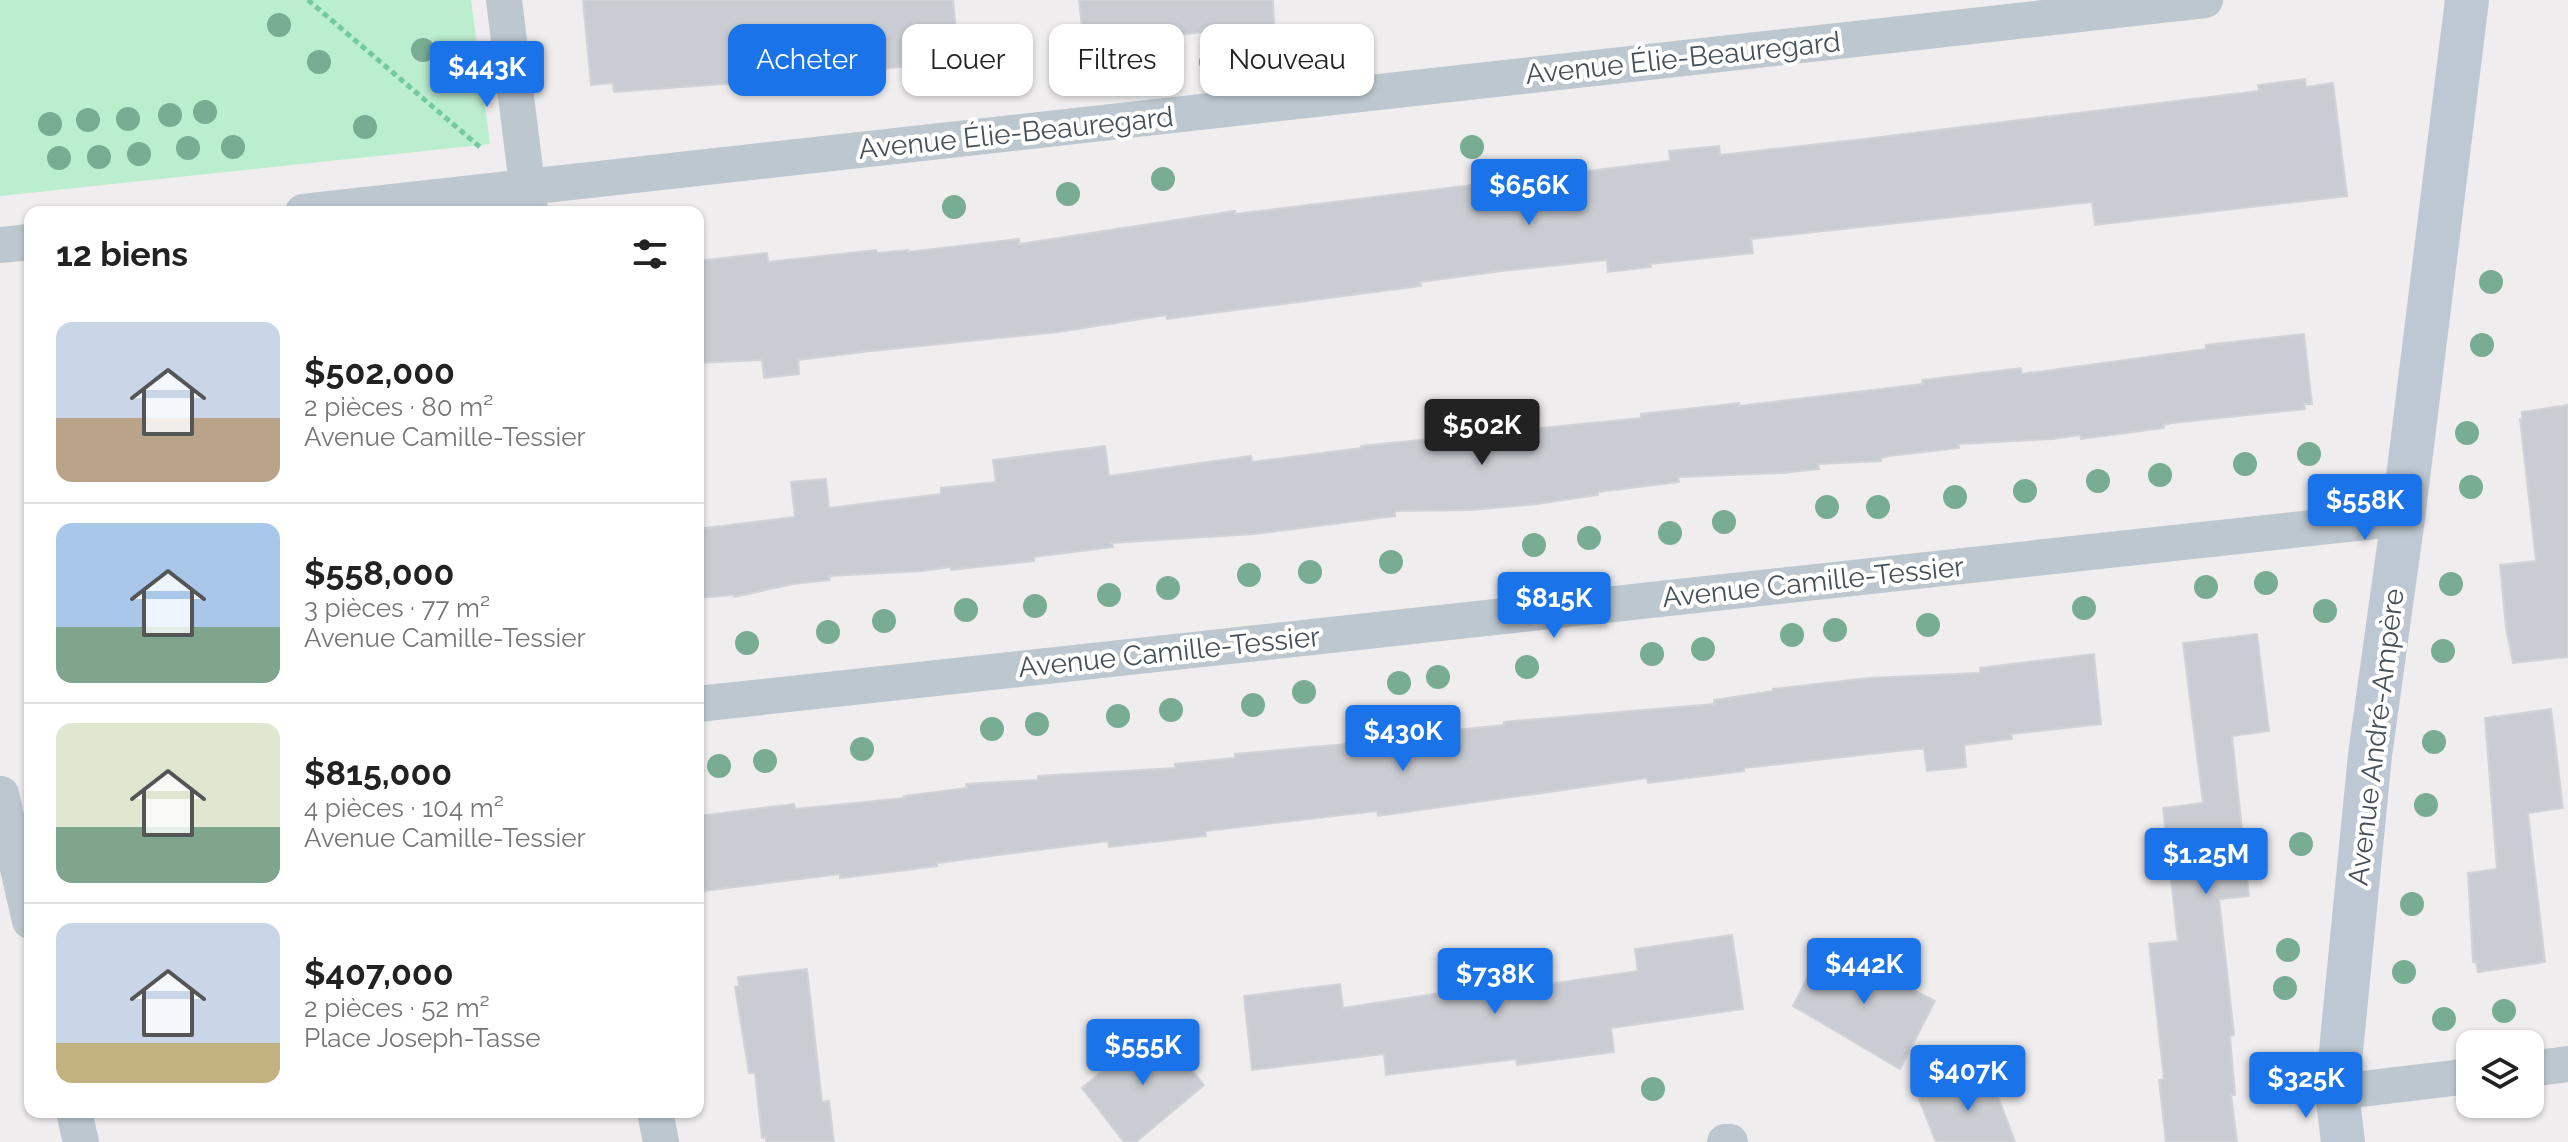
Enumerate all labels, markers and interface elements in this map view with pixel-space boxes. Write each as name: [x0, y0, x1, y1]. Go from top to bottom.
chip: Acheter: [728, 24, 886, 96]
chip: Louer: [902, 24, 1033, 96]
chip: Filtres: [1049, 24, 1184, 96]
chip: Nouveau: [1200, 24, 1374, 96]
street label: Avenue Élie-Beauregard: [1524, 25, 1842, 91]
pin: $443K: [431, 41, 543, 109]
text: $443K: [448, 52, 526, 82]
street label: Avenue Élie-Beauregard: [857, 100, 1175, 166]
pin: $656K: [1473, 159, 1585, 227]
text: $656K: [1489, 170, 1569, 200]
icon: filters: [628, 232, 672, 276]
text: 12 biens: [56, 234, 188, 274]
text: $502,000: [304, 352, 455, 392]
icon: home: [120, 354, 216, 450]
text: 2 pièces · 80 m²: [304, 392, 493, 422]
pin: $502K: [1426, 399, 1538, 467]
text: $502K: [1443, 410, 1521, 440]
text: Avenue Camille-Tessier: [304, 422, 586, 452]
pin: $558K: [2309, 474, 2421, 542]
text: $558K: [2326, 485, 2404, 515]
street label: Avenue Camille-Tessier: [1661, 550, 1966, 614]
text: $558,000: [304, 553, 454, 593]
icon: home: [120, 555, 216, 651]
pin: $815K: [1498, 572, 1610, 640]
text: $815K: [1516, 583, 1592, 613]
street label: Avenue André-Ampère: [2341, 587, 2411, 887]
text: 3 pièces · 77 m²: [304, 593, 490, 623]
street label: Avenue Camille-Tessier: [1017, 620, 1322, 684]
text: Avenue Camille-Tessier: [304, 623, 586, 653]
pin: $430K: [1347, 705, 1459, 773]
text: $430K: [1363, 716, 1443, 746]
text: $815,000: [304, 753, 452, 793]
icon: home: [120, 755, 216, 851]
text: 4 pièces · 104 m²: [304, 793, 504, 823]
text: Avenue Camille-Tessier: [304, 823, 586, 853]
pin: $1.25M: [2141, 828, 2271, 896]
text: $1.25M: [2163, 839, 2249, 869]
pin: $442K: [1808, 938, 1920, 1006]
pin: $738K: [1439, 948, 1551, 1016]
text: $442K: [1825, 949, 1903, 979]
text: $407,000: [304, 953, 454, 993]
icon: home: [120, 955, 216, 1051]
text: $738K: [1456, 959, 1534, 989]
text: 2 pièces · 52 m²: [304, 993, 490, 1023]
pin: $555K: [1087, 1019, 1199, 1087]
text: Place Joseph-Tasse: [304, 1023, 541, 1053]
text: $555K: [1104, 1030, 1182, 1060]
map controls: [2456, 1030, 2544, 1118]
button: layers: [2456, 1030, 2544, 1118]
pin: $407K: [1912, 1045, 2024, 1113]
pin: $325K: [2250, 1052, 2362, 1120]
text: $407K: [1928, 1056, 2008, 1086]
text: $325K: [2267, 1063, 2345, 1093]

